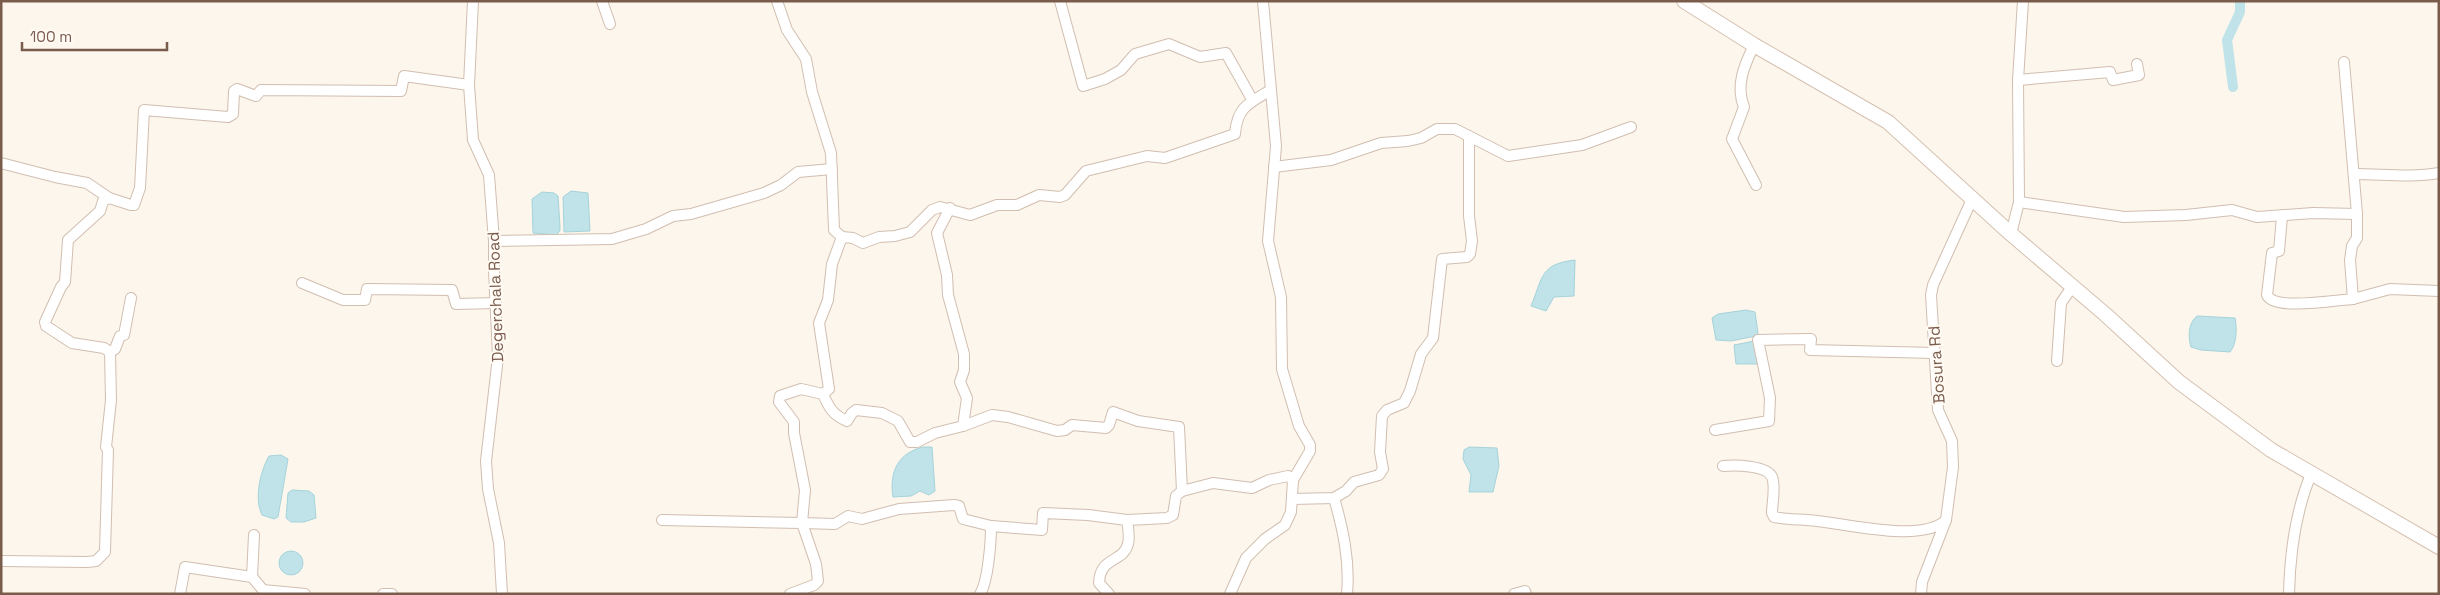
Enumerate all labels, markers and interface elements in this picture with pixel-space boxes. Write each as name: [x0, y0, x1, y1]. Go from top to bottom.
scale bar: [22, 20, 168, 52]
text: 100 m: [30, 27, 72, 46]
street label: Degerchala Road: [483, 231, 508, 363]
street label: Bosura Rd: [1923, 325, 1950, 405]

